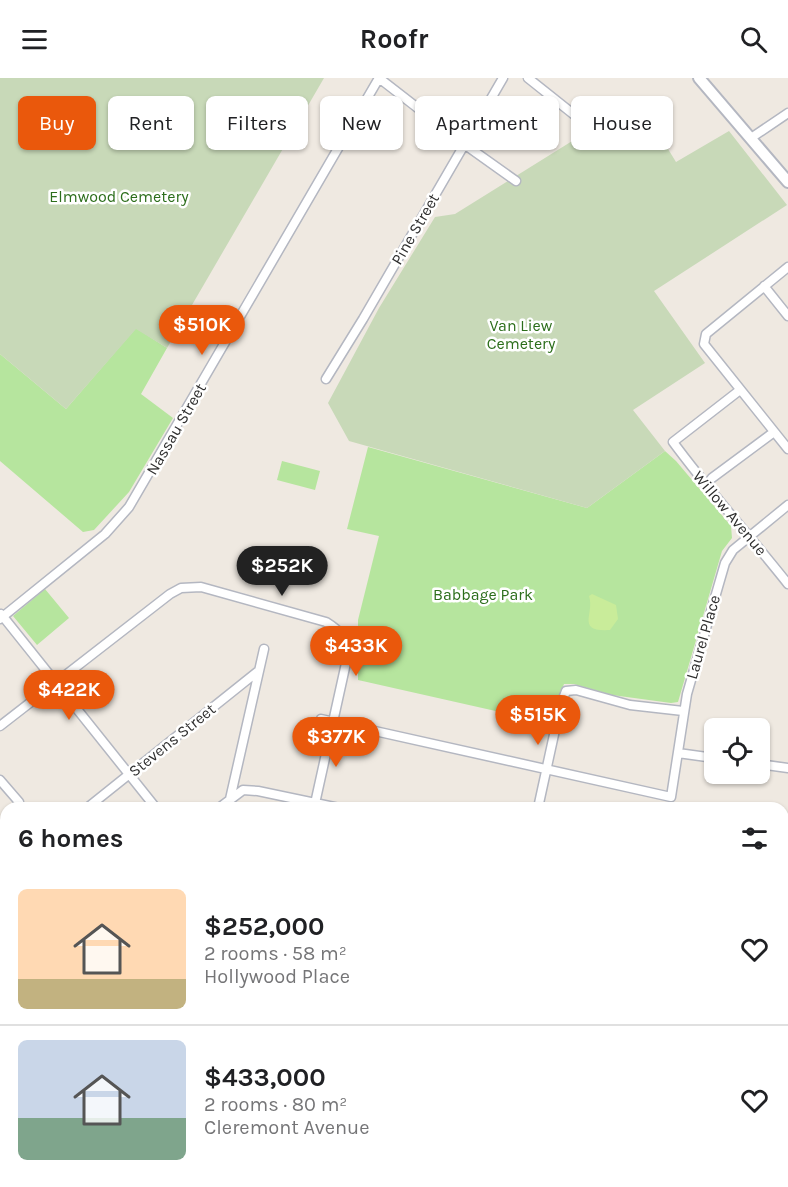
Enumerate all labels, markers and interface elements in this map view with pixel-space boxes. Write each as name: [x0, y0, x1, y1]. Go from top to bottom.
icon: menu: [18, 23, 51, 56]
text: Roofr: [360, 23, 428, 55]
icon: search: [737, 23, 770, 56]
chip: Buy: [18, 96, 96, 150]
chip: Rent: [108, 96, 194, 150]
chip: Filters: [206, 96, 308, 150]
chip: New: [320, 96, 403, 150]
chip: Apartment: [415, 96, 559, 150]
chip: House: [571, 96, 673, 150]
park label: Elmwood Cemetery: [49, 187, 189, 206]
street label: Pine Street: [387, 190, 443, 268]
pin: $510K: [160, 305, 244, 356]
text: $510K: [173, 313, 231, 336]
park label: Van Liew Cemetery: [487, 316, 556, 353]
street label: Nassau Street: [142, 380, 210, 478]
street label: Willow Avenue: [689, 467, 771, 559]
pin: $252K: [240, 546, 324, 597]
text: $252K: [251, 554, 313, 577]
park label: Babbage Park: [433, 585, 533, 604]
street label: Laurel Place: [682, 593, 724, 681]
pin: $433K: [314, 626, 398, 677]
text: $433K: [324, 634, 388, 657]
pin: $422K: [27, 670, 111, 721]
text: $422K: [38, 678, 100, 701]
pin: $515K: [496, 695, 580, 746]
street label: Stevens Street: [125, 699, 219, 781]
text: $515K: [509, 703, 567, 726]
pin: $377K: [294, 717, 378, 768]
map controls: [704, 718, 770, 784]
button: locate: [704, 718, 770, 784]
text: $377K: [306, 725, 366, 748]
icon: filters: [738, 822, 771, 855]
text: 6 homes: [18, 823, 123, 854]
text: $252,000: [204, 911, 324, 942]
icon: home: [66, 913, 138, 985]
icon: heart: [738, 933, 771, 966]
text: 2 rooms · 58 m²: [204, 942, 347, 965]
text: Hollywood Place: [204, 965, 350, 988]
text: $433,000: [204, 1062, 326, 1093]
icon: home: [66, 1064, 138, 1136]
icon: heart: [738, 1084, 771, 1117]
text: 2 rooms · 80 m²: [204, 1093, 347, 1116]
text: Cleremont Avenue: [204, 1116, 369, 1139]

